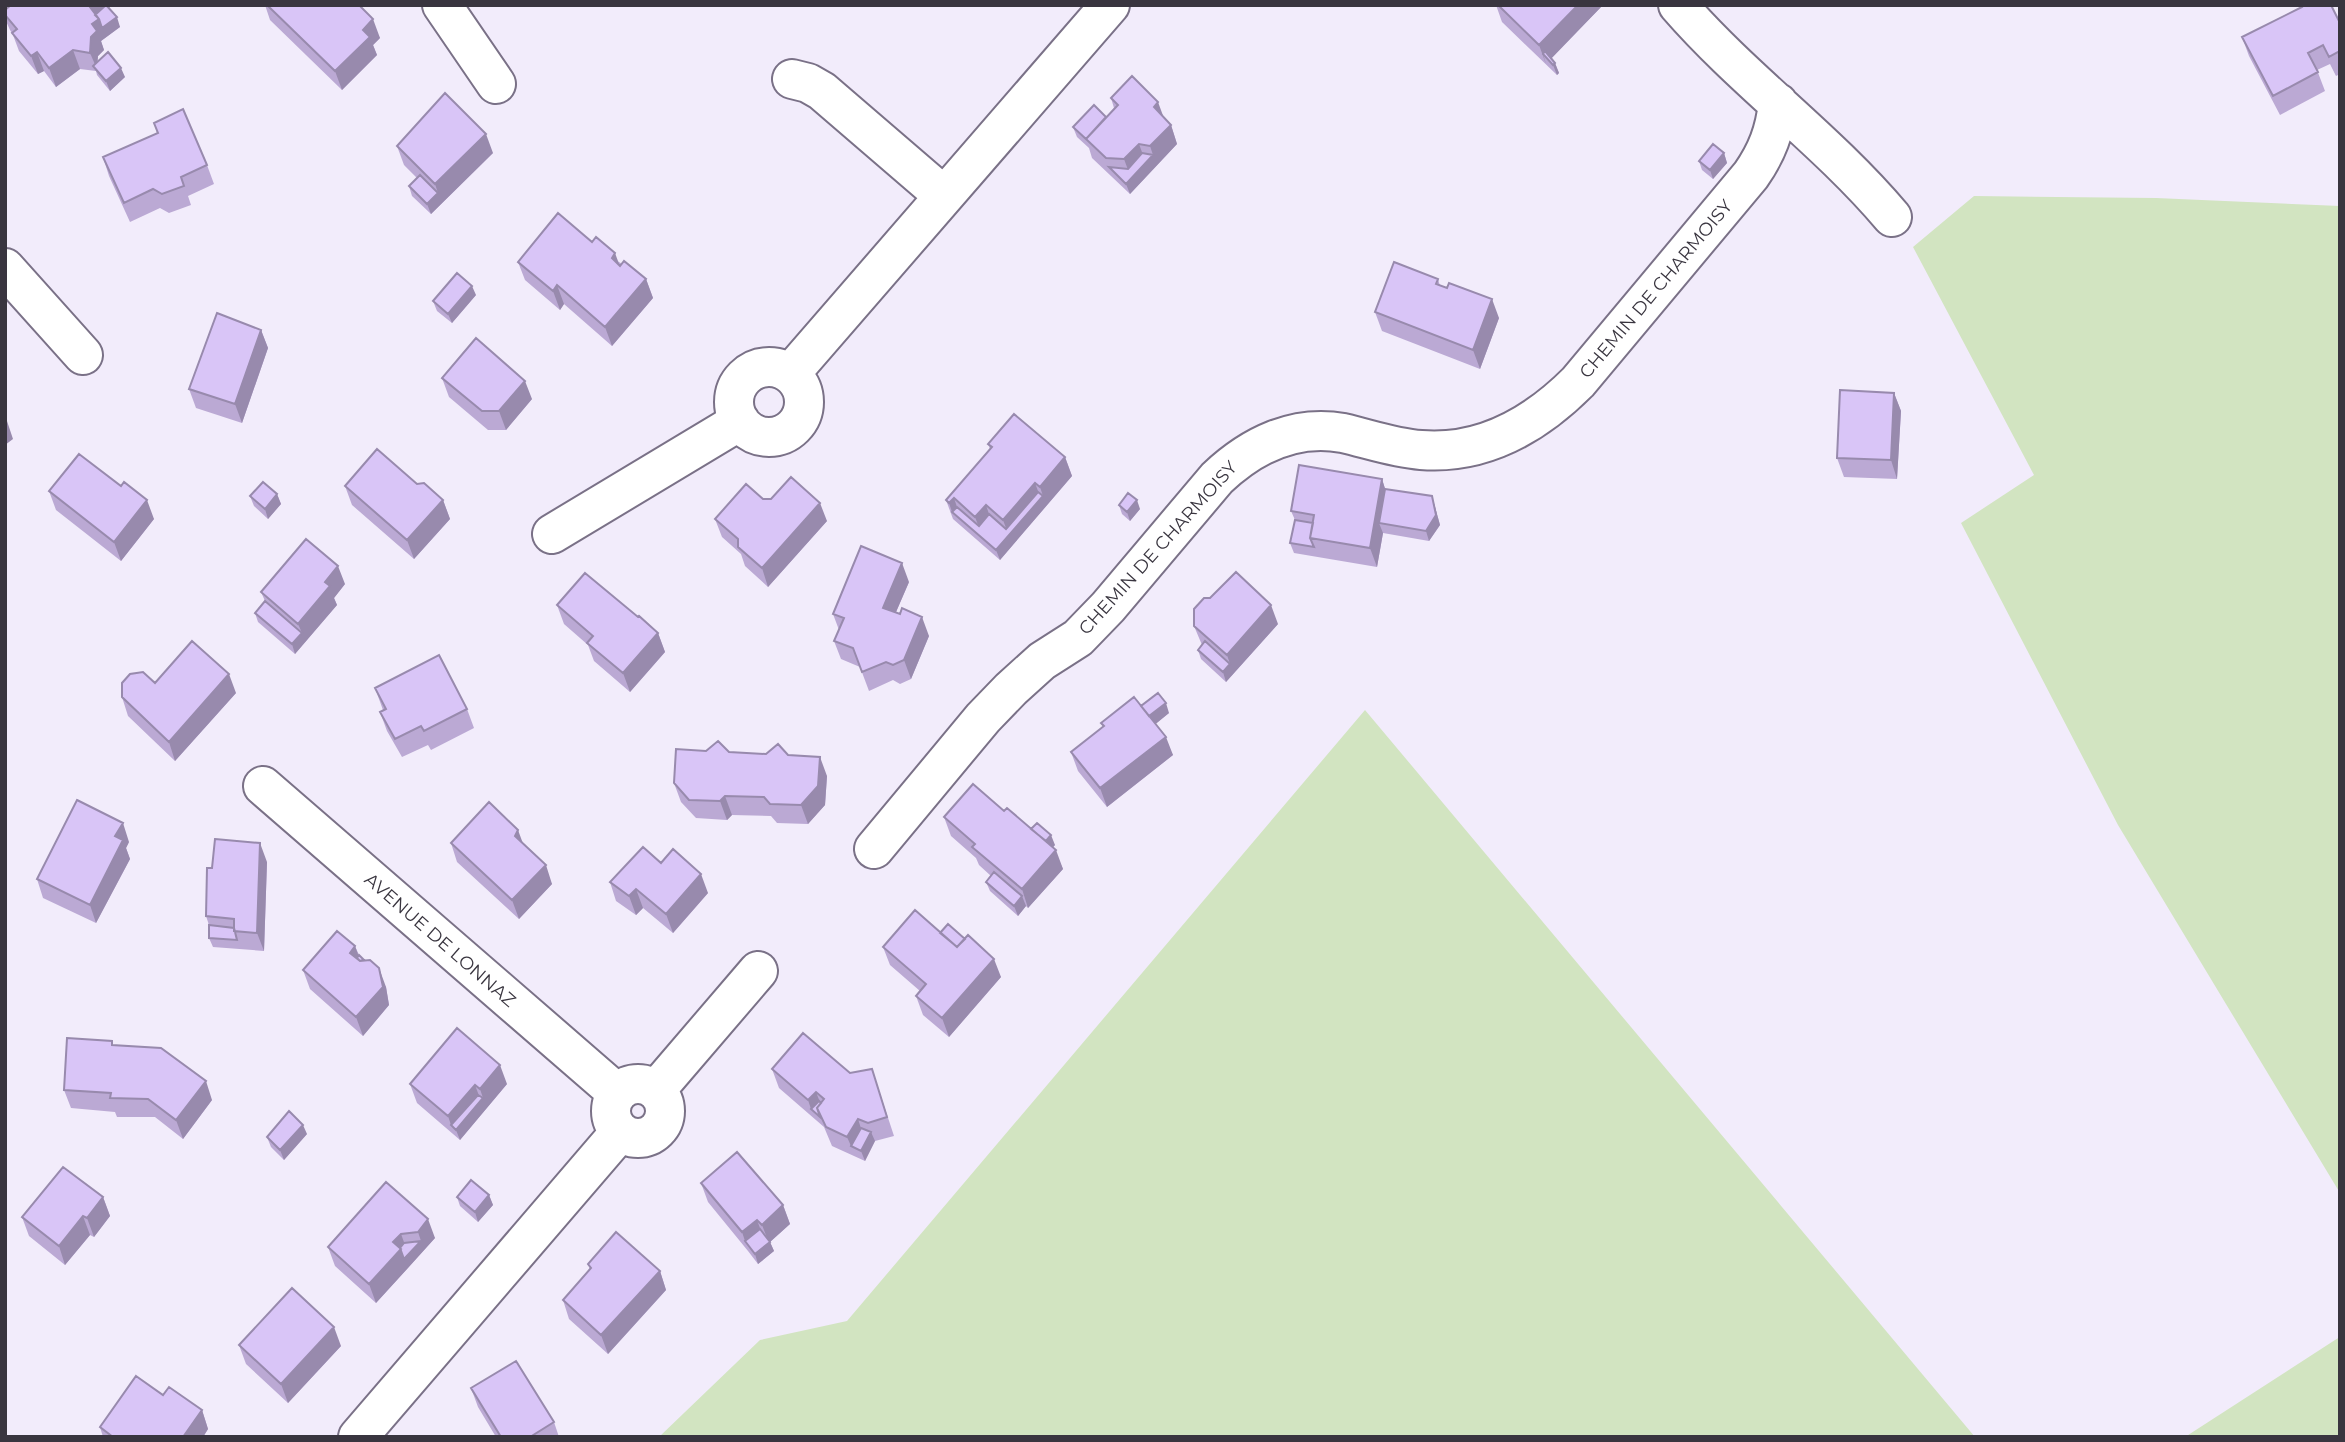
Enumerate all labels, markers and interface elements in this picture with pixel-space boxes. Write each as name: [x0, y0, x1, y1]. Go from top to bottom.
street label: CHEMIN DE CHARMOISY: [1575, 195, 1738, 383]
street label: CHEMIN DE CHARMOISY: [1074, 456, 1242, 639]
street label: AVENUE DE LONNAZ: [360, 868, 520, 1012]

